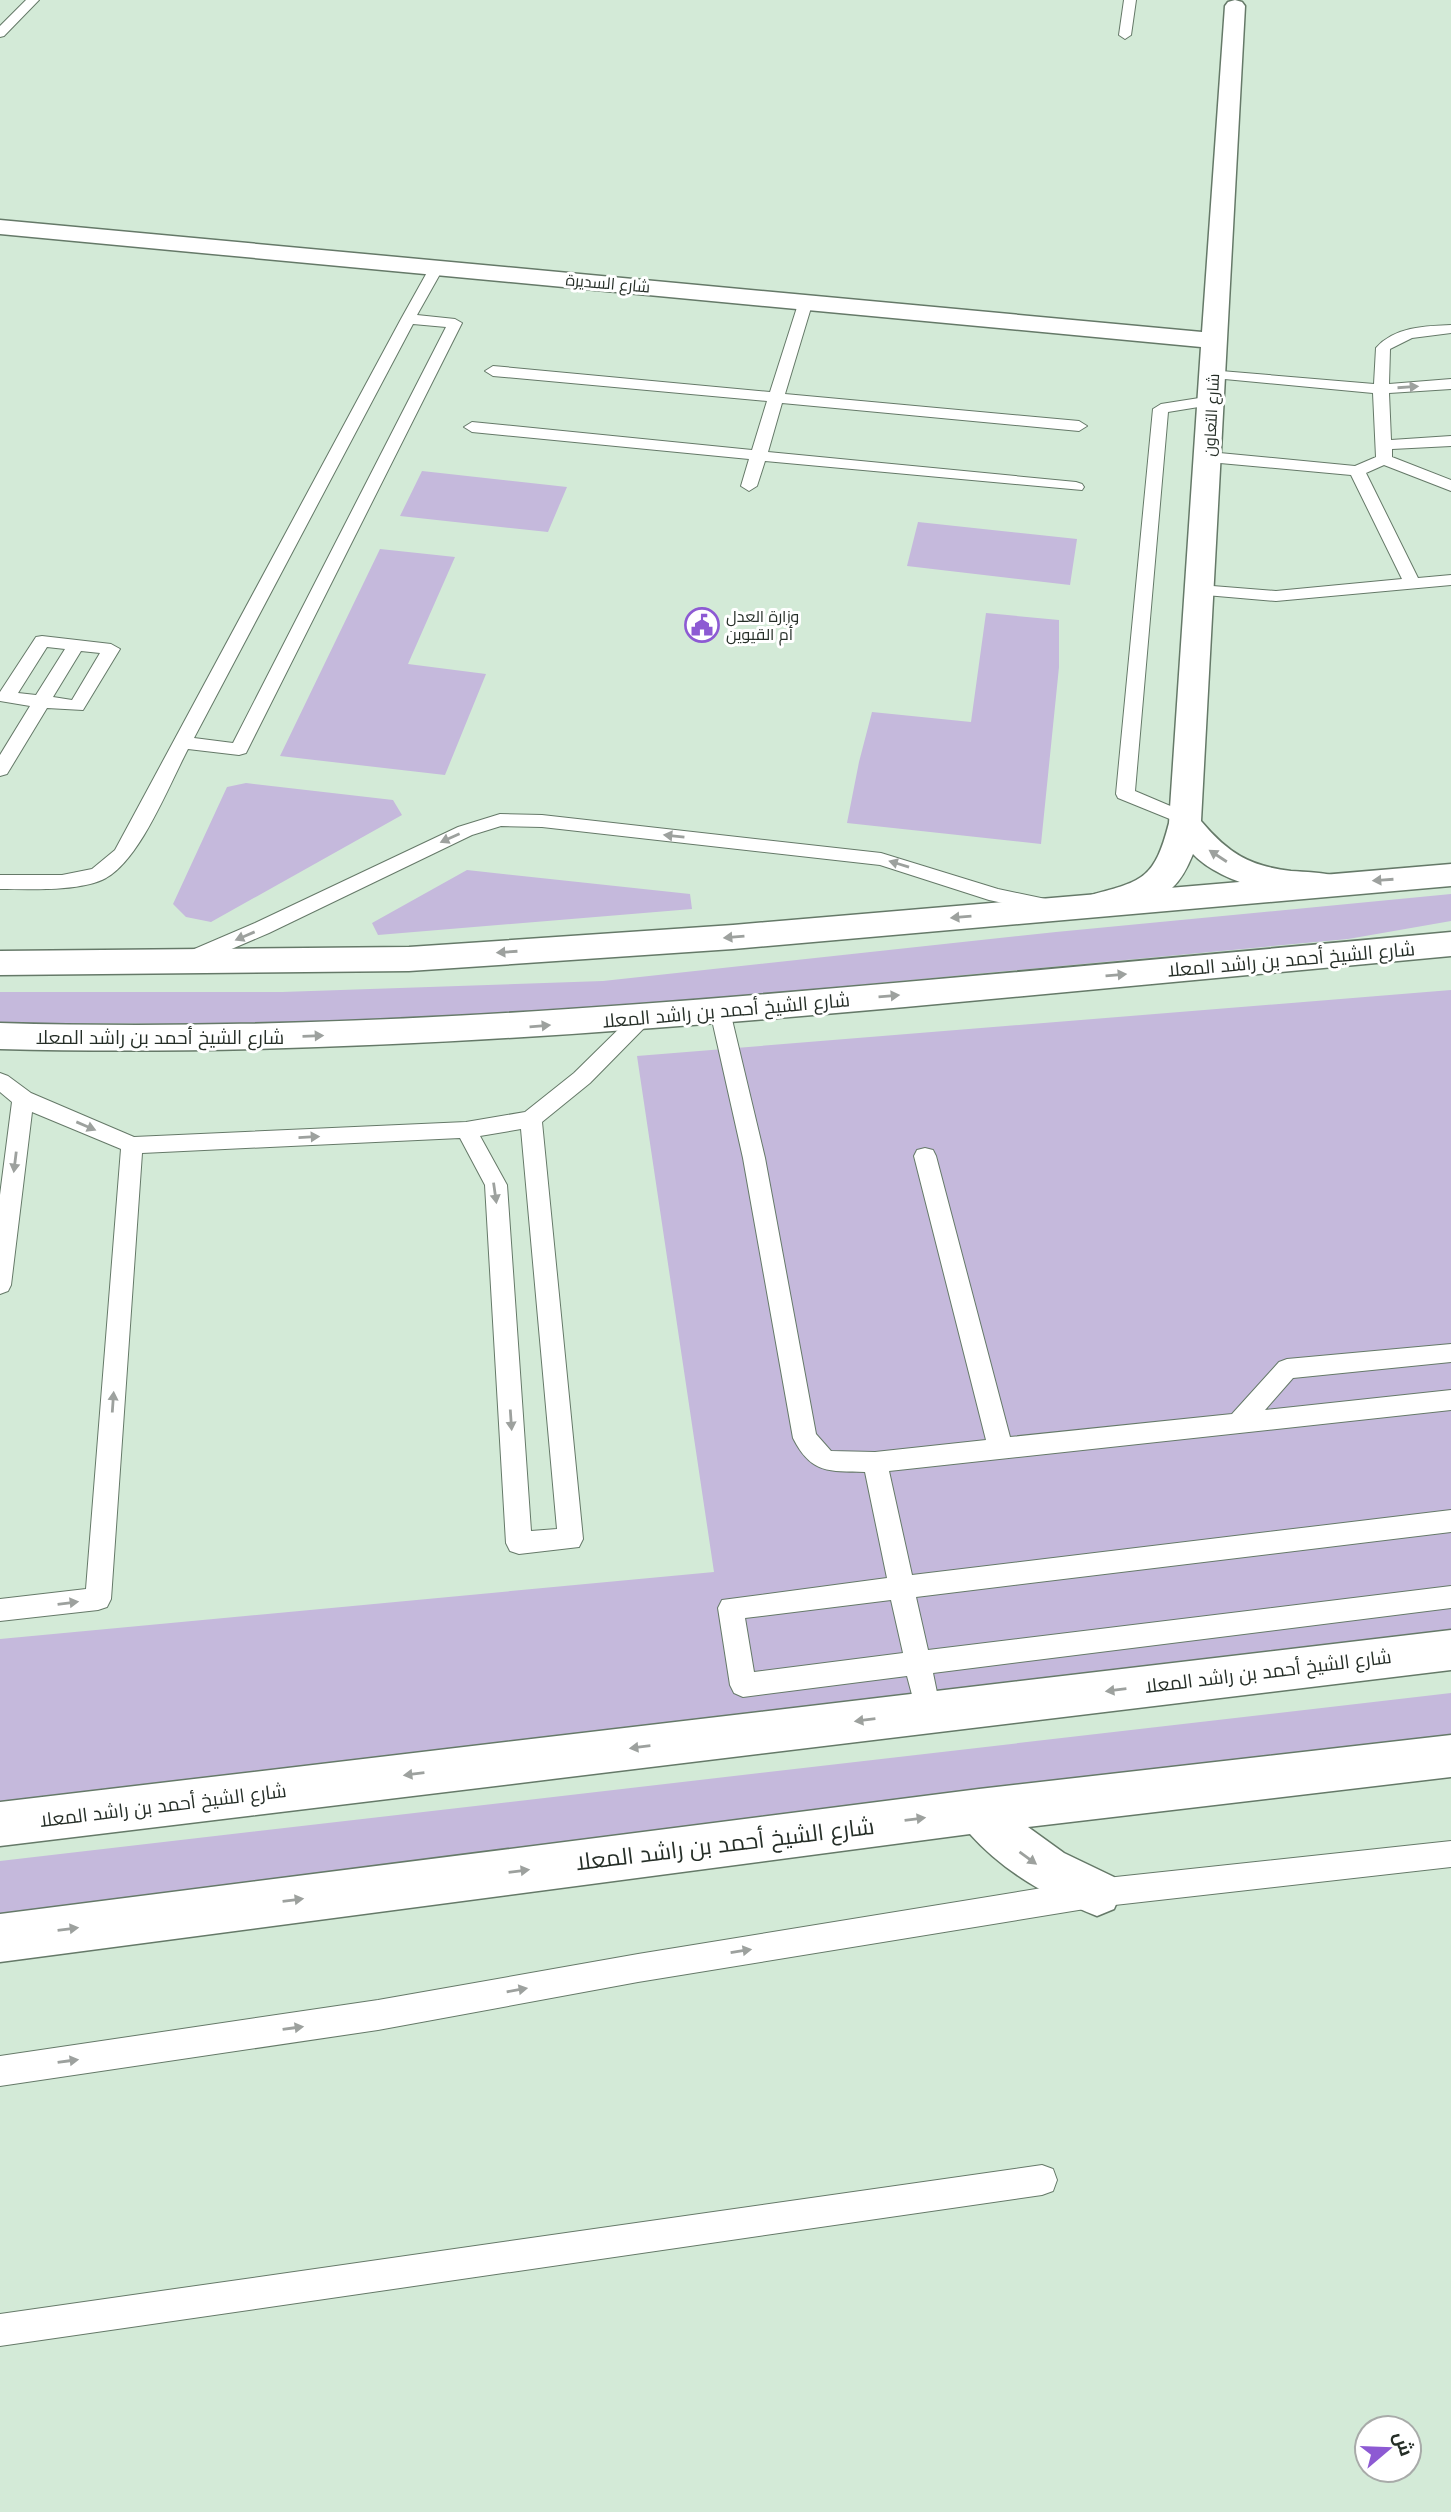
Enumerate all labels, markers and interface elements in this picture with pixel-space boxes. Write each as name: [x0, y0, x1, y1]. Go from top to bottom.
street label: شارع السديرة: [565, 271, 651, 299]
street label: شارع التعاون: [1201, 373, 1225, 457]
one-way arrow: [1397, 381, 1419, 392]
public building icon: وزارة العدل أم القيوين: [683, 606, 721, 644]
place label: وزارة العدل أم القيوين: [726, 608, 799, 646]
one-way arrow: [663, 830, 685, 841]
one-way arrow: [440, 832, 460, 844]
one-way arrow: [1208, 849, 1228, 862]
one-way arrow: [888, 859, 909, 869]
one-way arrow: [1372, 875, 1394, 886]
one-way arrow: [950, 912, 972, 923]
one-way arrow: [234, 930, 255, 941]
one-way arrow: [723, 932, 745, 943]
street label: شارع الشيخ أحمد بن راشد المعلا: [1166, 937, 1416, 984]
one-way arrow: [496, 947, 518, 958]
one-way arrow: [1105, 969, 1127, 980]
street label: شارع الشيخ أحمد بن راشد المعلا: [601, 988, 851, 1035]
one-way arrow: [878, 990, 900, 1001]
one-way arrow: [530, 1020, 552, 1031]
street label: شارع الشيخ أحمد بن راشد المعلا: [36, 1026, 284, 1051]
one-way arrow: [302, 1031, 324, 1042]
one-way arrow: [75, 1120, 96, 1131]
one-way arrow: [298, 1132, 320, 1143]
one-way arrow: [9, 1151, 20, 1173]
one-way arrow: [490, 1182, 501, 1204]
one-way arrow: [108, 1391, 119, 1413]
one-way arrow: [506, 1409, 517, 1431]
one-way arrow: [57, 1597, 79, 1608]
street label: شارع الشيخ أحمد بن راشد المعلا: [1143, 1645, 1393, 1700]
one-way arrow: [1104, 1684, 1126, 1695]
one-way arrow: [854, 1714, 876, 1725]
one-way arrow: [628, 1741, 650, 1752]
one-way arrow: [403, 1769, 425, 1780]
street label: شارع الشيخ أحمد بن راشد المعلا: [38, 1779, 288, 1834]
street label: شارع الشيخ أحمد بن راشد المعلا: [574, 1811, 876, 1878]
one-way arrow: [904, 1813, 926, 1824]
one-way arrow: [1019, 1850, 1037, 1864]
one-way arrow: [508, 1865, 530, 1876]
one-way arrow: [282, 1895, 304, 1906]
one-way arrow: [57, 1924, 79, 1935]
one-way arrow: [730, 1945, 752, 1956]
one-way arrow: [506, 1984, 528, 1995]
one-way arrow: [282, 2022, 304, 2033]
one-way arrow: [57, 2055, 79, 2066]
north arrow: [1353, 2414, 1423, 2484]
text: ش: [1389, 2429, 1417, 2459]

